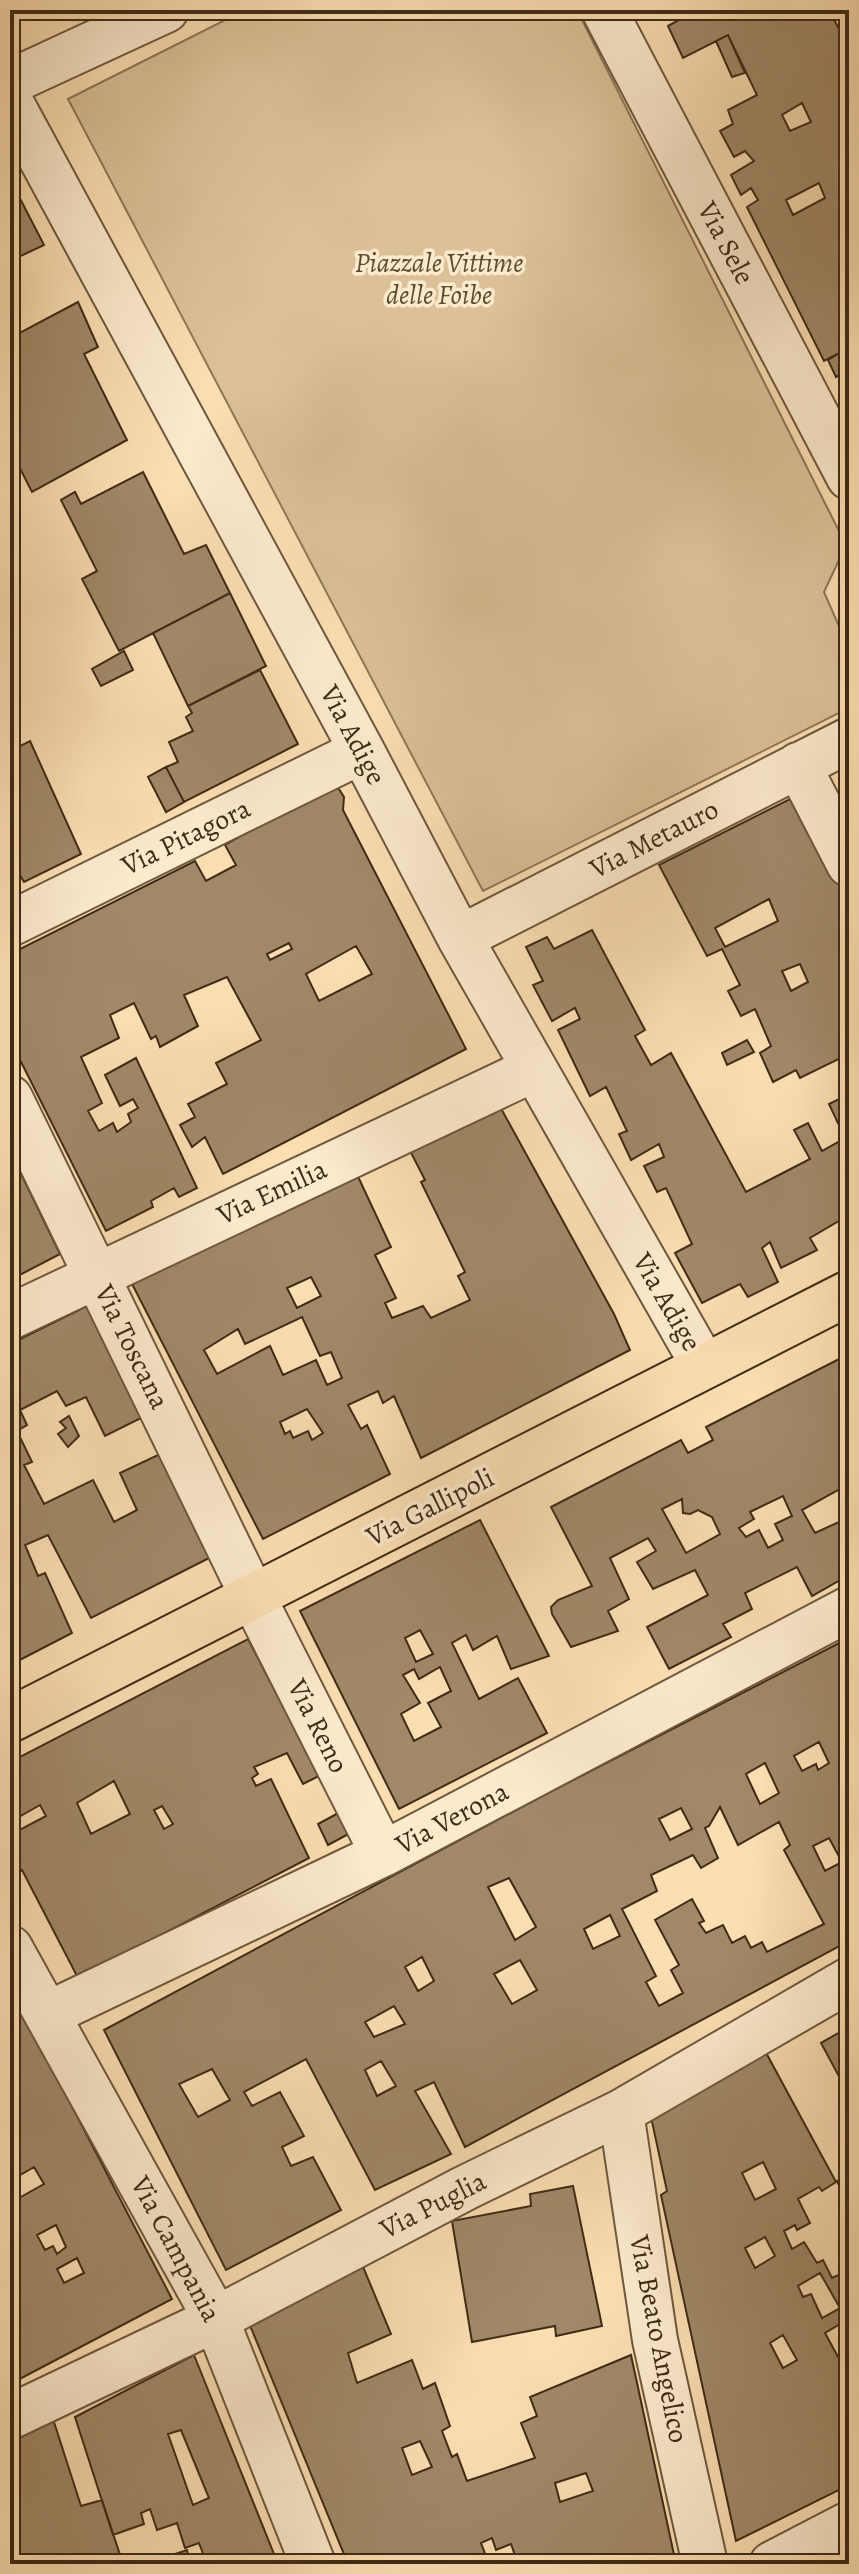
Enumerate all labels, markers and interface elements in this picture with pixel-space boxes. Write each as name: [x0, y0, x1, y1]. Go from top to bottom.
street label: Via Sele: [688, 194, 764, 291]
park label: Piazzale Vittime delle Foibe: [355, 244, 523, 314]
street label: Via Adige: [310, 678, 395, 792]
street label: Via Pitagora: [114, 789, 257, 885]
street label: Via Metauro: [582, 790, 725, 888]
street label: Via Emilia: [210, 1150, 333, 1234]
street label: Via Adige: [623, 1245, 710, 1358]
street label: Via Toscana: [85, 1277, 179, 1416]
street label: Via Gallipoli: [359, 1459, 501, 1556]
street label: Via Reno: [278, 1672, 358, 1779]
street label: Via Verona: [388, 1772, 515, 1864]
street label: Via Puglia: [372, 2162, 493, 2248]
street label: Via Campania: [121, 2168, 230, 2329]
street label: Via Beato Angelico: [620, 2231, 698, 2446]

